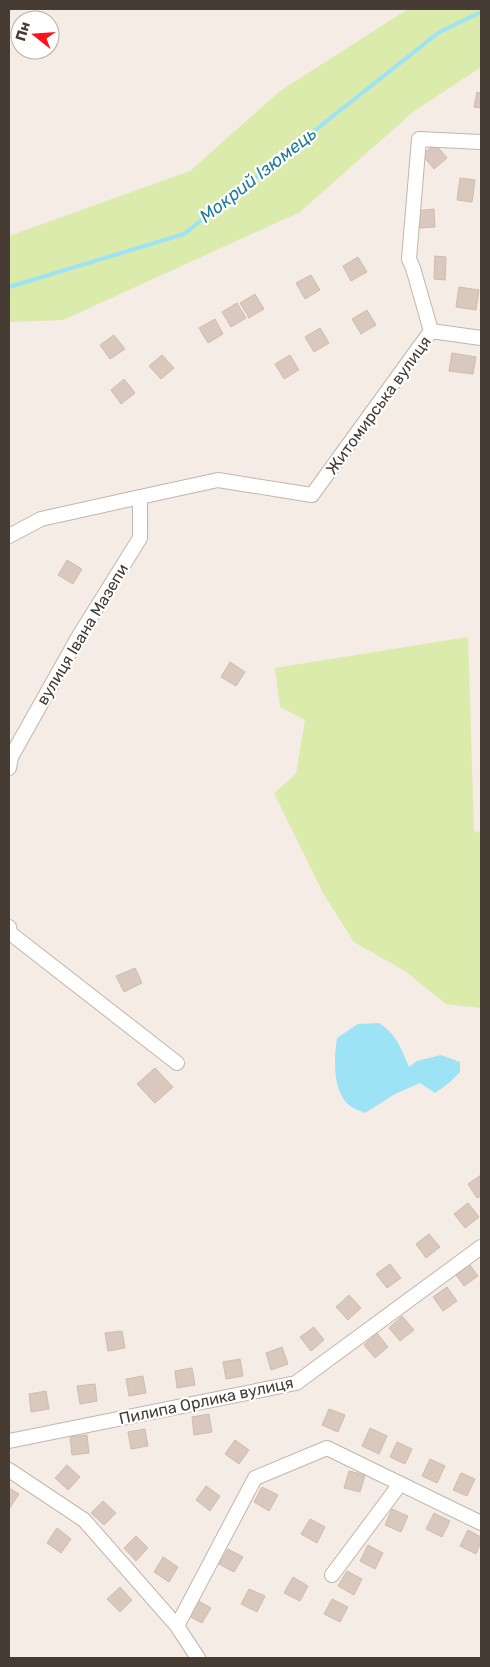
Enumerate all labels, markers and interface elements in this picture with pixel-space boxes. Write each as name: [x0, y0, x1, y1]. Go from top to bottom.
north arrow: [10, 10, 60, 60]
text: Пн: [12, 20, 34, 43]
water label: Мокрий Ізюмець: [195, 122, 321, 228]
street label: Житомирська вулиця: [322, 332, 435, 478]
street label: вулиця Івана Мазепи: [33, 560, 132, 708]
street label: Пилипа Орлика вулиця: [117, 1373, 295, 1428]

